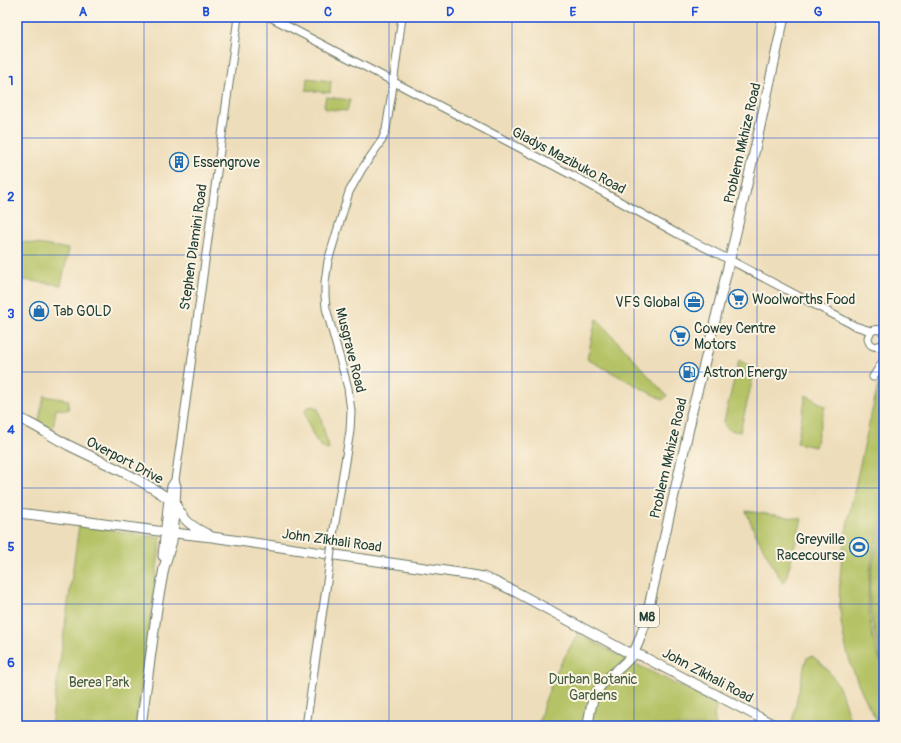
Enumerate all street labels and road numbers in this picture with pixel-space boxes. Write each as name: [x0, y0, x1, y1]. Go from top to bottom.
street label: Problem Mkhize Road: [720, 81, 765, 205]
street label: Gladys Mazibuko Road: [509, 123, 629, 198]
street label: Stephen Dlamini Road: [176, 183, 211, 311]
street label: Musgrave Road: [332, 306, 369, 395]
street label: Problem Mkhize Road: [646, 396, 691, 520]
street label: Overport Drive: [83, 433, 166, 488]
street label: John Zikhali Road: [281, 525, 383, 556]
road number: M8: [635, 605, 659, 627]
street label: John Zikhali Road: [659, 644, 756, 707]

